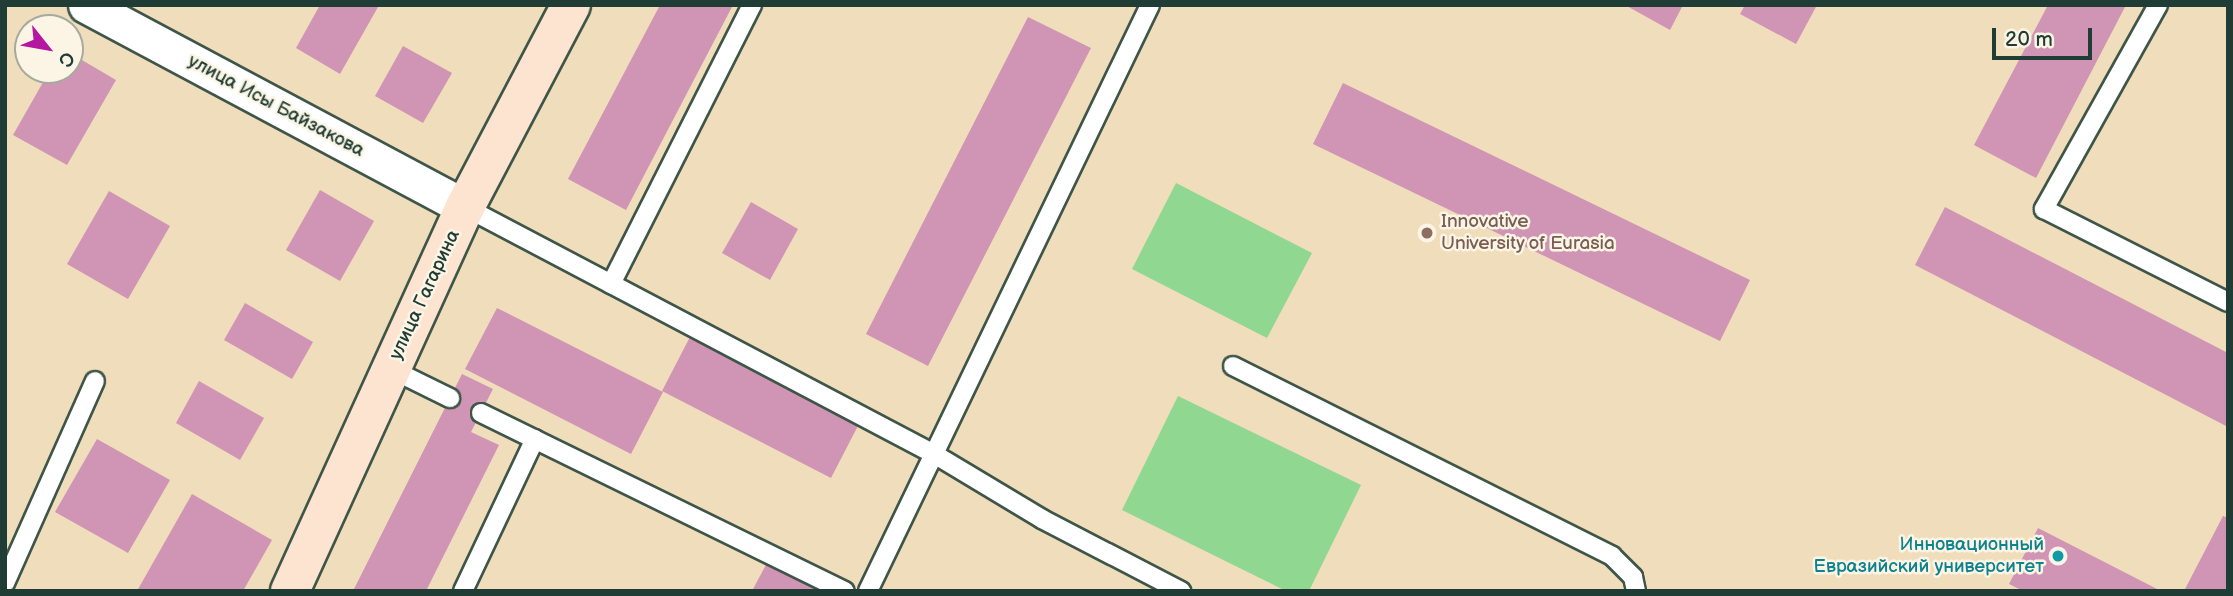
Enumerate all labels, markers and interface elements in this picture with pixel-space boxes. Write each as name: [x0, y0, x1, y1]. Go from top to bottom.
north arrow: [14, 14, 84, 84]
scale bar: [1995, 14, 2095, 58]
text: 20 m: [2005, 27, 2053, 52]
text: С: [52, 47, 79, 71]
street label: улица Исы Байзакова: [184, 50, 368, 162]
place label: Innovative University of Eurasia: [1441, 211, 1616, 255]
marker: Innovative University of Eurasia: [1419, 225, 1435, 241]
street label: улица Гагарина: [385, 226, 465, 364]
place label: Инновационный Евразийский университет: [1814, 534, 2044, 578]
marker: Инновационный Евразийский университет: [2050, 548, 2066, 564]

